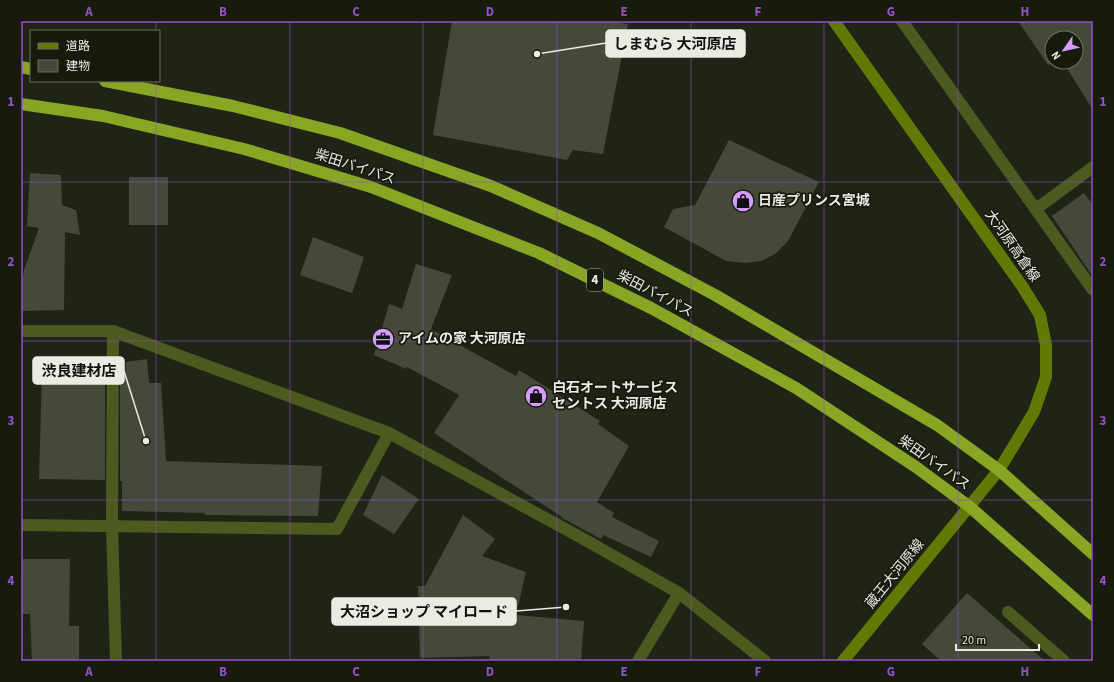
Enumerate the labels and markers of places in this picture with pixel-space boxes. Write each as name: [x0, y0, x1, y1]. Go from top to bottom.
callout: しまむら 大河原店: [606, 30, 745, 57]
shop icon: 日産プリンス宮城: [730, 188, 756, 214]
place label: 日産プリンス宮城: [758, 191, 870, 211]
office icon: アイムの家 大河原店: [370, 326, 396, 352]
place label: アイムの家 大河原店: [398, 329, 526, 349]
callout: 渋良建材店: [33, 357, 124, 384]
place label: 白石オートサービス セントス 大河原店: [552, 378, 678, 414]
shop icon: 白石オートサービス セントス 大河原店: [523, 383, 549, 409]
callout: 大沼ショップ マイロード: [332, 598, 516, 625]

